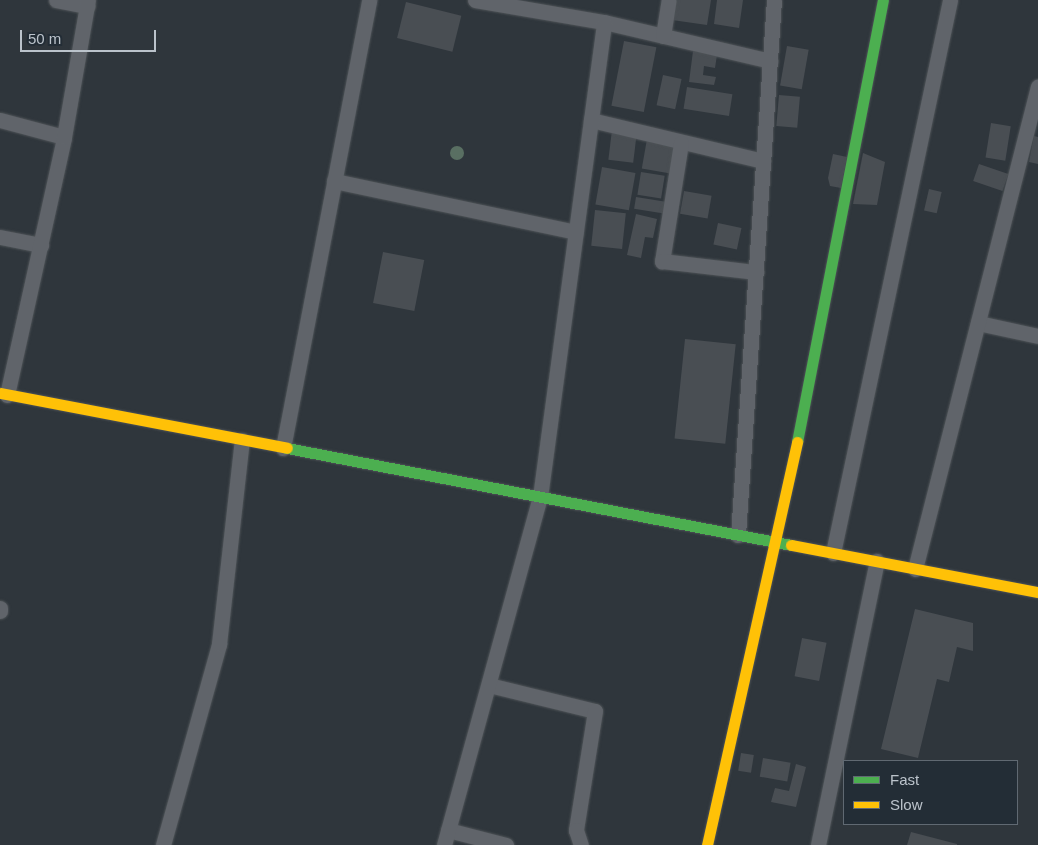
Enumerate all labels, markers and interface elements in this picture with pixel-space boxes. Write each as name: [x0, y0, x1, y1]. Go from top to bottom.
scale bar: [22, 20, 159, 52]
text: 50 m: [28, 30, 61, 47]
legend: [843, 760, 1018, 825]
text: Fast: [890, 771, 919, 788]
text: Slow: [890, 796, 923, 813]

